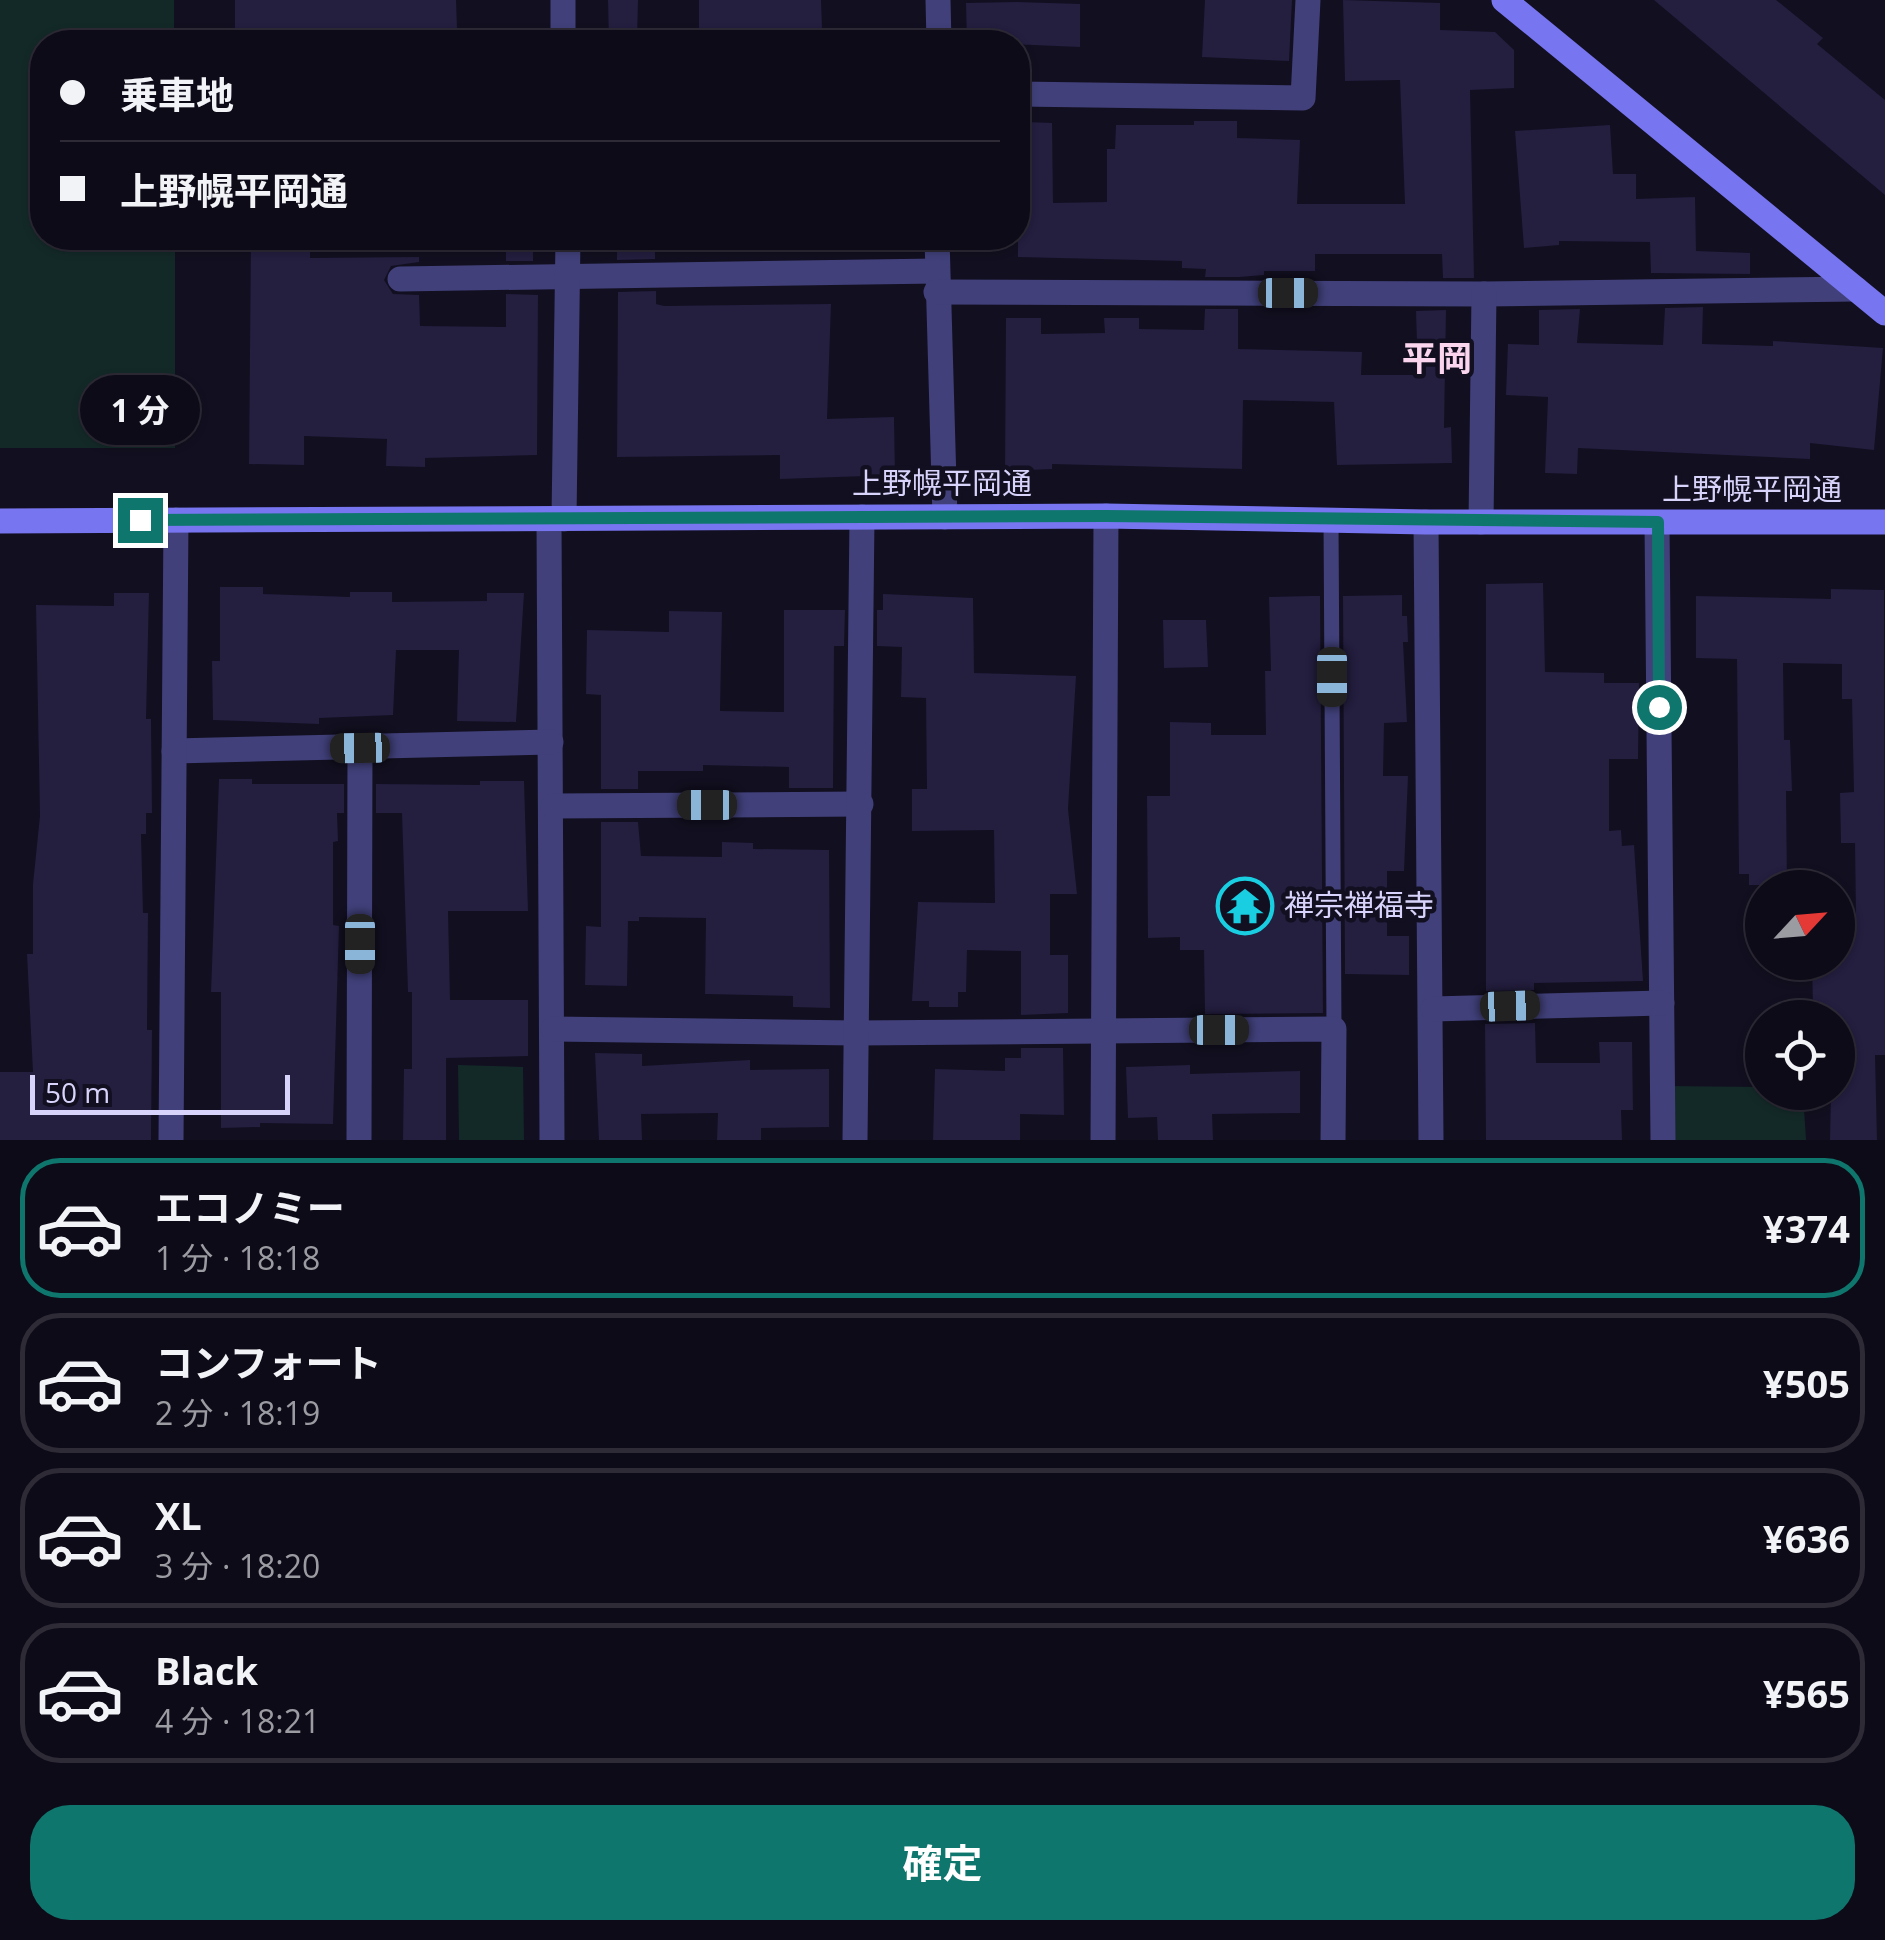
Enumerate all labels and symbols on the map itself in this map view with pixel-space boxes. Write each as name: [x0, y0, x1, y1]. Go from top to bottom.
car: [1258, 278, 1318, 308]
district label: 平岡: [1402, 334, 1472, 381]
callout: 1 分: [80, 375, 200, 445]
street label: 上野幌平岡通: [852, 462, 1032, 503]
street label: 上野幌平岡通: [1662, 468, 1842, 509]
route end: [118, 498, 163, 543]
car: [1317, 647, 1347, 707]
route start: [1637, 685, 1682, 730]
car: [330, 732, 390, 764]
car: [677, 790, 737, 820]
north arrow: [1745, 870, 1855, 980]
temple icon: 禅宗禅福寺: [1215, 876, 1275, 936]
place label: 禅宗禅福寺: [1284, 884, 1434, 925]
car: [345, 914, 375, 974]
car: [1479, 990, 1541, 1022]
car: [1189, 1015, 1249, 1045]
scale bar: [30, 1070, 290, 1114]

